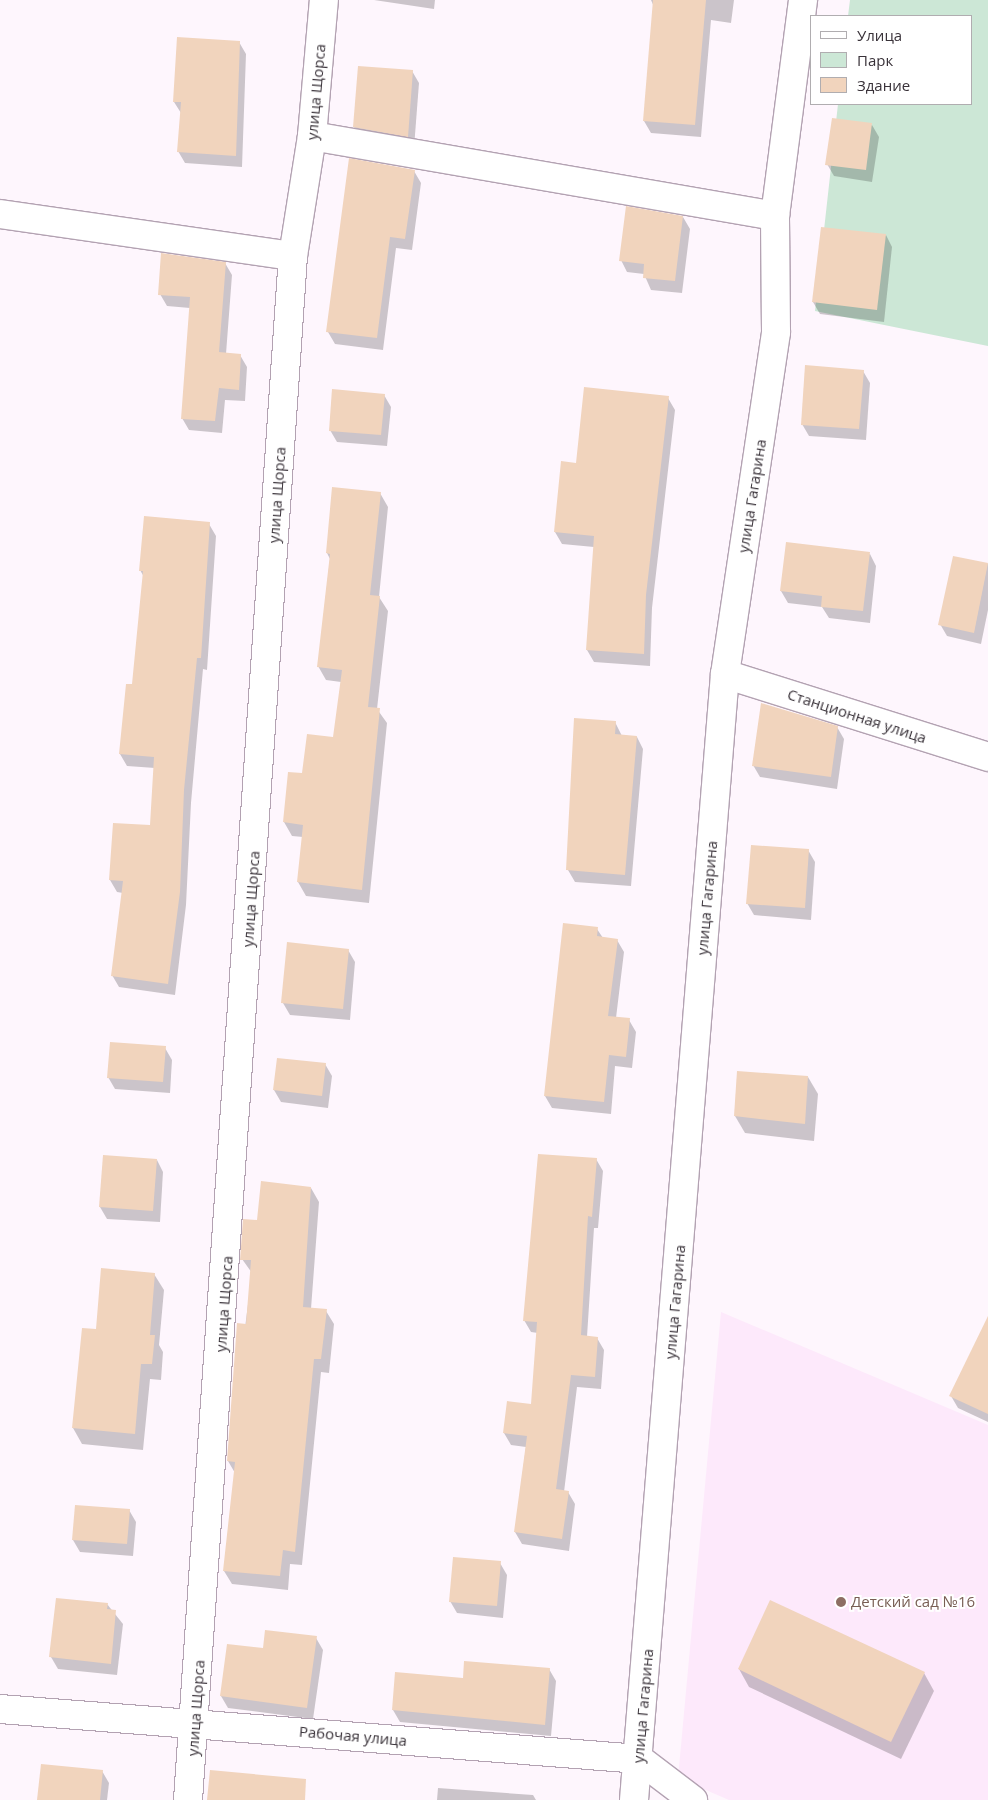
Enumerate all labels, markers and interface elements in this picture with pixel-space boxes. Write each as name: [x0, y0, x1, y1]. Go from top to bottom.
legend: [810, 15, 973, 105]
text: Улица: [857, 25, 902, 45]
street label: улица Щорса: [303, 43, 329, 141]
text: Парк: [857, 50, 893, 70]
text: Здание: [857, 75, 910, 95]
street label: улица Гагарина: [734, 438, 770, 554]
street label: улица Щорса: [265, 446, 289, 544]
street label: Станционная улица: [785, 685, 929, 747]
street label: улица Гагарина: [693, 840, 721, 956]
street label: улица Щорса: [239, 850, 263, 948]
street label: улица Гагарина: [661, 1244, 689, 1360]
street label: улица Щорса: [212, 1255, 236, 1353]
place label: Детский сад №16: [851, 1593, 975, 1611]
marker: Детский сад №16: [835, 1596, 847, 1608]
street label: улица Гагарина: [629, 1648, 657, 1764]
street label: улица Щорса: [184, 1659, 208, 1757]
street label: Рабочая улица: [298, 1722, 408, 1750]

